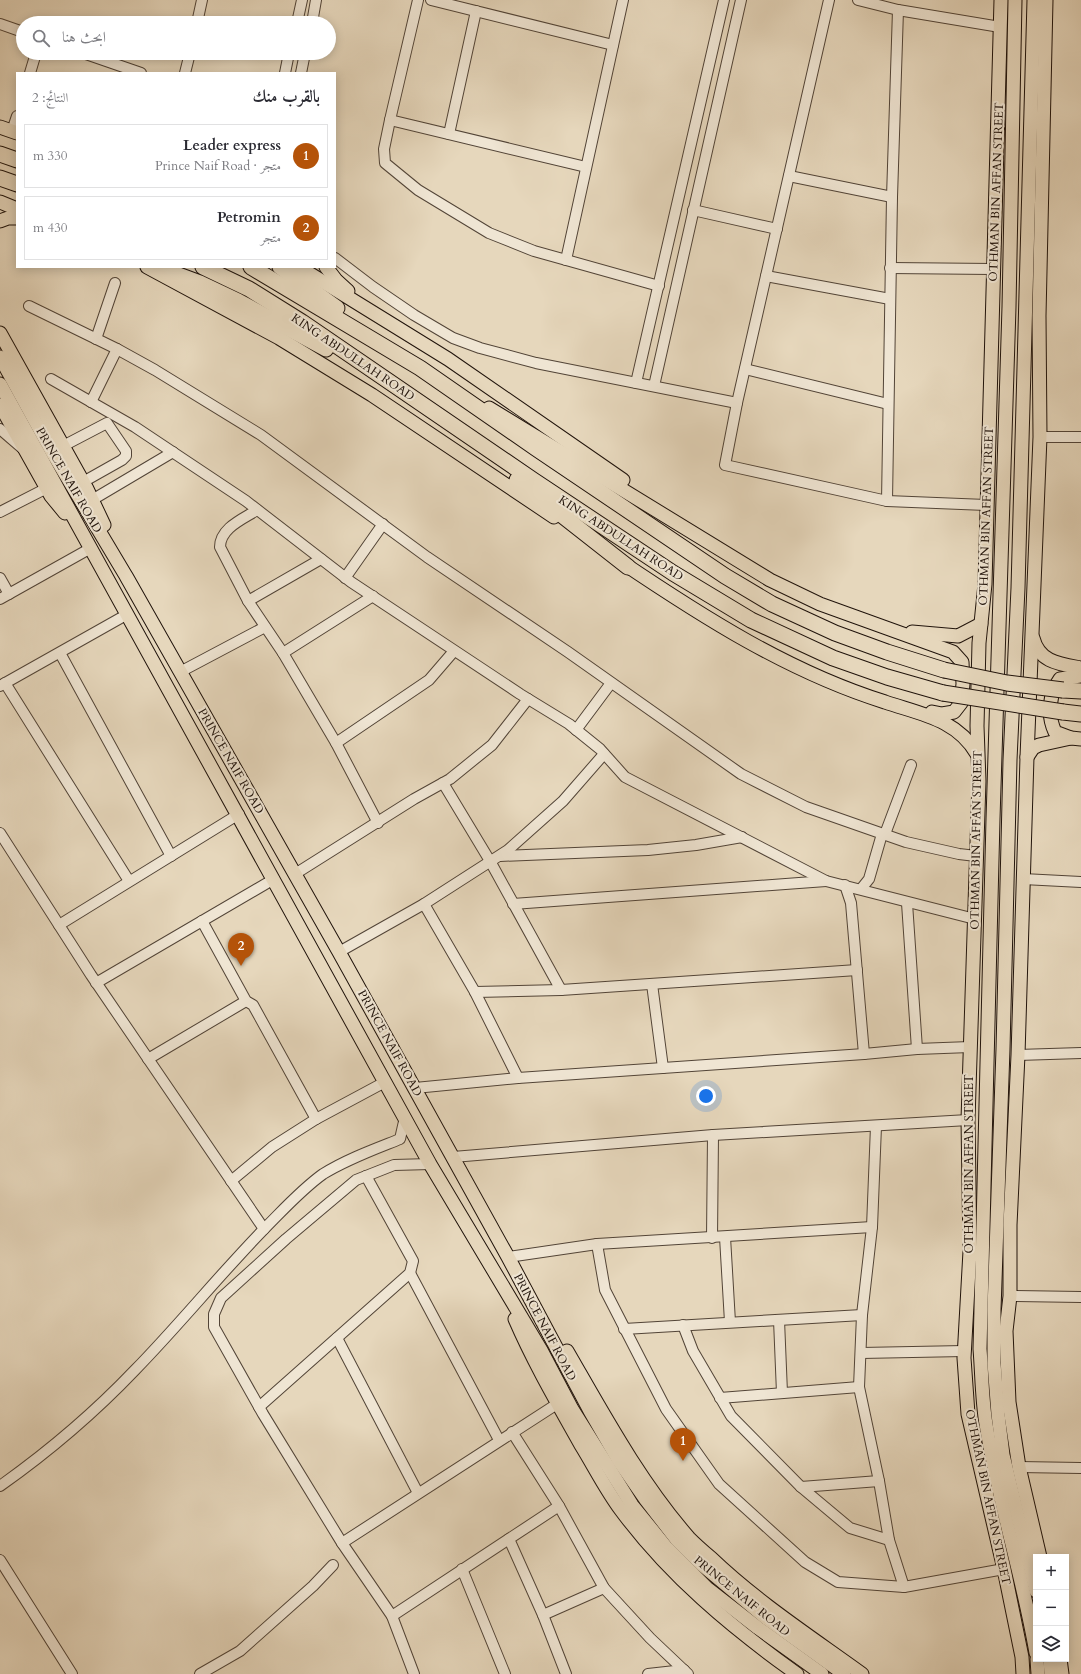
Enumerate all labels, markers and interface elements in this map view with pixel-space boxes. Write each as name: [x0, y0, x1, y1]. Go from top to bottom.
search box: [16, 16, 336, 60]
icon: search: [30, 27, 52, 49]
text: ابحث هنا: [62, 27, 106, 47]
text: بالقرب منك: [253, 85, 320, 108]
text: النتائج: 2: [32, 89, 68, 107]
street label: OTHMAN BIN AFFAN STREET: [985, 102, 1007, 282]
text: Leader express: [183, 135, 281, 155]
text: 330 m: [33, 147, 67, 165]
text: 1: [303, 147, 309, 165]
text: متجر · Prince Naif Road: [155, 157, 281, 175]
text: Petromin: [217, 207, 281, 227]
text: 430 m: [33, 219, 67, 237]
text: 2: [303, 219, 309, 237]
text: متجر: [260, 229, 281, 247]
street label: KING ABDULLAH ROAD: [288, 310, 418, 404]
street label: PRINCE NAIF ROAD: [32, 424, 106, 536]
street label: OTHMAN BIN AFFAN STREET: [975, 426, 997, 606]
street label: KING ABDULLAH ROAD: [556, 492, 687, 584]
street label: PRINCE NAIF ROAD: [194, 705, 268, 817]
street label: OTHMAN BIN AFFAN STREET: [966, 750, 986, 930]
pin: 2: [228, 933, 254, 966]
street label: PRINCE NAIF ROAD: [354, 987, 426, 1099]
street label: OTHMAN BIN AFFAN STREET: [961, 1074, 977, 1254]
your location: [696, 1086, 716, 1106]
street label: PRINCE NAIF ROAD: [510, 1271, 580, 1384]
street label: OTHMAN BIN AFFAN STREET: [962, 1408, 1014, 1586]
pin: 1: [670, 1428, 696, 1461]
street label: PRINCE NAIF ROAD: [691, 1552, 794, 1640]
map controls: [1033, 1554, 1069, 1662]
button: +: [1033, 1554, 1069, 1590]
button: −: [1033, 1590, 1069, 1626]
button: layers: [1033, 1626, 1069, 1662]

